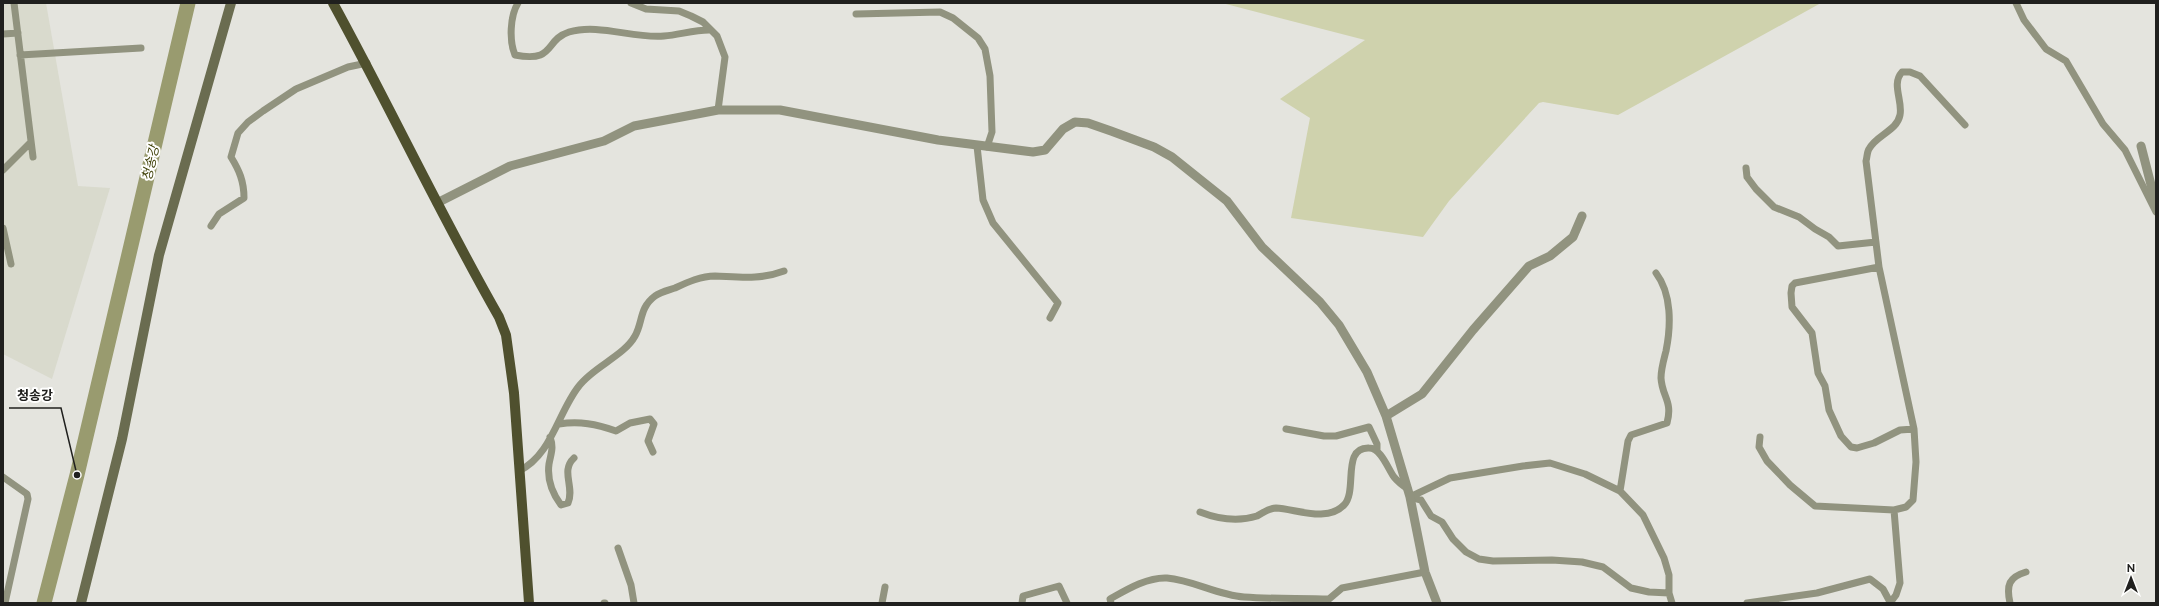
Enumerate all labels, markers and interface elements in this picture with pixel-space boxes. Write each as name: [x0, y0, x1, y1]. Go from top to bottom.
water label: 청송강: [139, 142, 162, 182]
callout: 청송강: [9, 383, 61, 408]
text: 청송강: [17, 388, 53, 403]
north arrow: [2111, 558, 2151, 598]
text: N: [2127, 562, 2135, 575]

